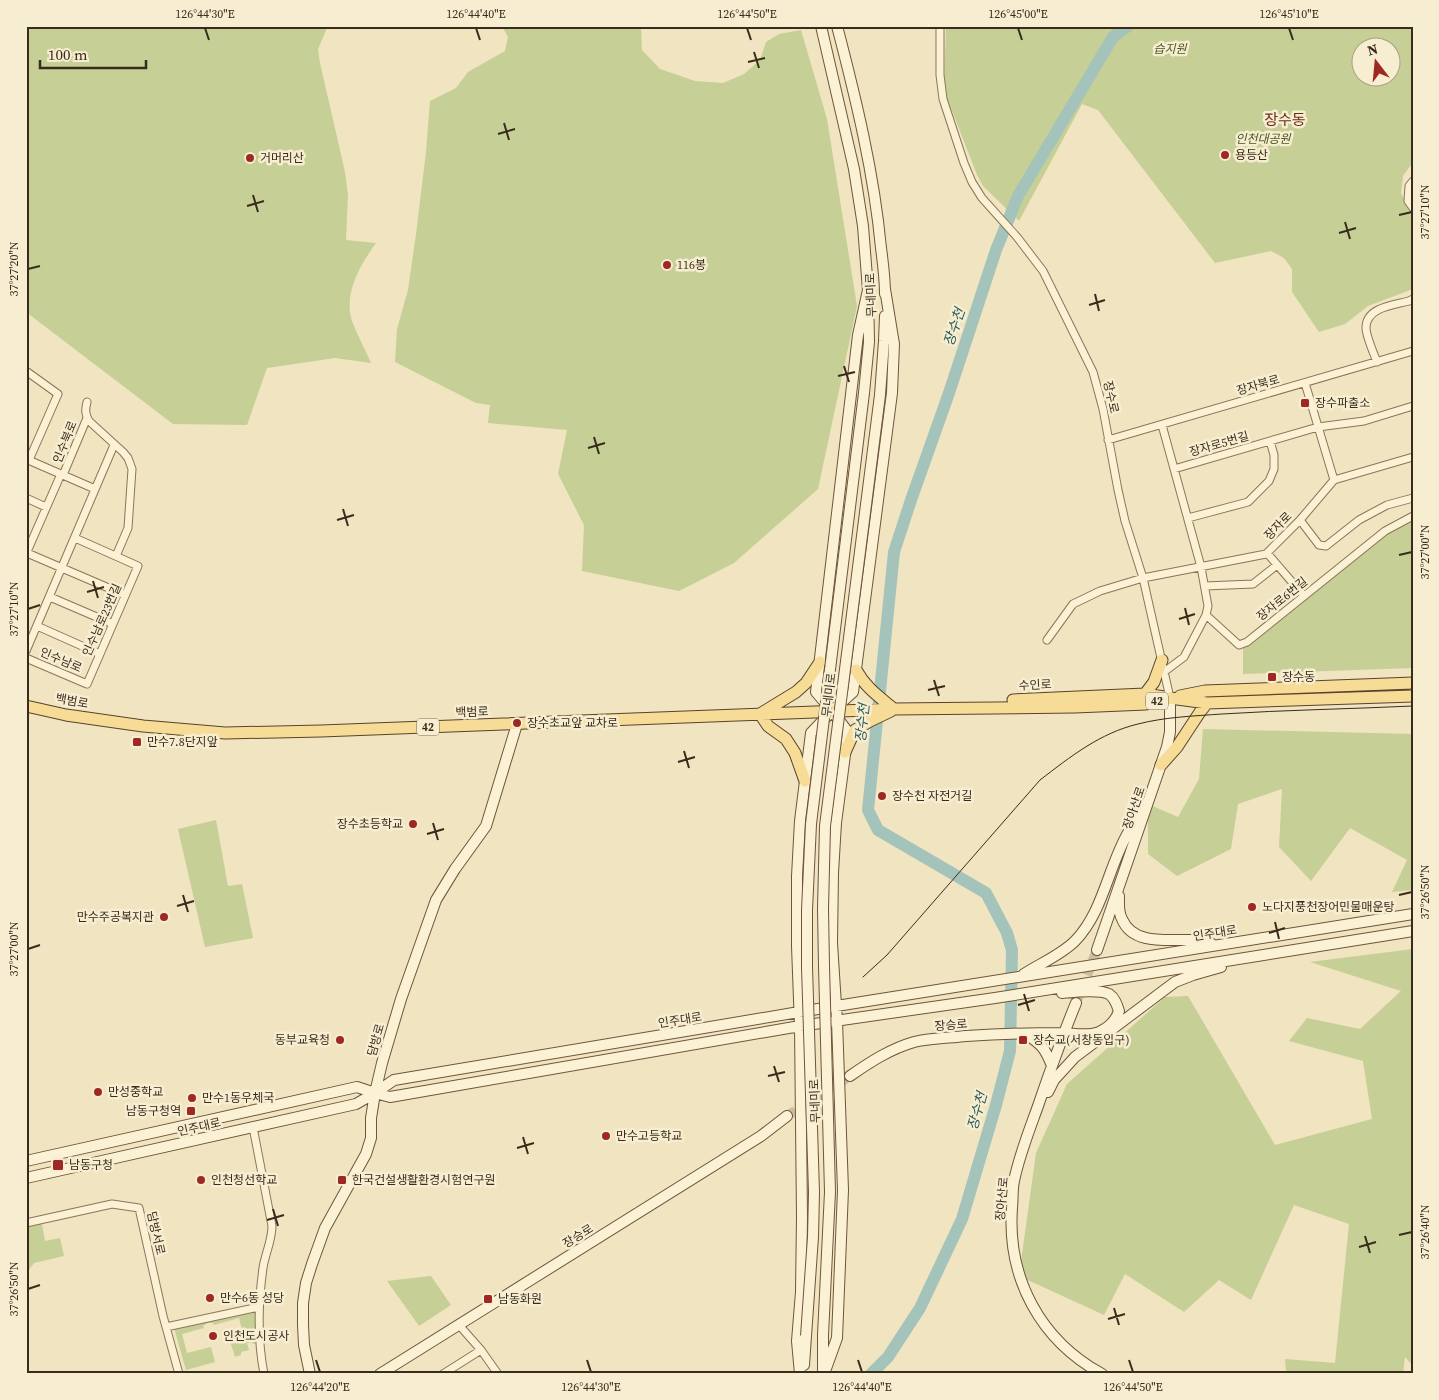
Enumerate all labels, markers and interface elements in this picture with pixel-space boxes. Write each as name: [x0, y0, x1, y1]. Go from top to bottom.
text: 126°44'30"E: [175, 6, 235, 22]
text: 126°44'40"E: [446, 6, 506, 22]
text: 126°44'50"E: [717, 6, 777, 22]
text: 126°45'00"E: [988, 6, 1048, 22]
text: 126°45'10"E: [1259, 6, 1319, 22]
scale bar: [40, 38, 146, 70]
north arrow: [1352, 38, 1402, 88]
text: N: [1365, 38, 1380, 61]
park label: 습지원: [1153, 41, 1188, 57]
text: 100 m: [48, 44, 88, 65]
district label: 장수동: [1264, 109, 1306, 130]
park label: 인천대공원: [1235, 131, 1292, 147]
place label: 용등산: [1235, 147, 1268, 163]
marker: 용등산: [1219, 149, 1231, 161]
place label: 거머리산: [260, 150, 304, 166]
marker: 거머리산: [244, 152, 256, 164]
text: 37°27'10"N: [1417, 184, 1433, 240]
text: 37°27'20"N: [6, 241, 22, 297]
place label: 116봉: [677, 257, 706, 273]
marker: 116봉: [661, 259, 673, 271]
street label: 무네미로: [862, 273, 880, 317]
water label: 장수천: [938, 304, 970, 349]
street label: 장자북로: [1235, 371, 1281, 399]
street label: 장수로: [1099, 379, 1123, 415]
place label: 장수파출소: [1315, 395, 1370, 411]
marker: 장수파출소: [1299, 397, 1311, 409]
street label: 인수북로: [49, 419, 81, 465]
street label: 장자로5번길: [1187, 428, 1251, 460]
street label: 장자로: [1261, 509, 1295, 543]
text: 37°27'00"N: [1417, 524, 1433, 580]
street label: 장자로6번길: [1253, 574, 1311, 624]
text: 37°27'10"N: [6, 581, 22, 637]
street label: 인수남로23번길: [79, 581, 125, 659]
street label: 인수남로: [38, 644, 84, 676]
place label: 장수동: [1282, 669, 1315, 685]
marker: 장수동: [1266, 671, 1278, 683]
street label: 무네미로: [818, 672, 840, 718]
street label: 수인로: [1018, 676, 1052, 694]
street label: 백범로: [54, 690, 90, 712]
road number: 42: [1146, 692, 1168, 709]
water label: 장수천: [850, 702, 874, 743]
street label: 백범로: [455, 703, 489, 721]
place label: 장수초교앞 교차로: [527, 715, 618, 731]
marker: 장수초교앞 교차로: [511, 717, 523, 729]
road number: 42: [417, 719, 439, 736]
place label: 만수7.8단지앞: [147, 734, 218, 750]
marker: 만수7.8단지앞: [131, 736, 143, 748]
street label: 장아산로: [1119, 785, 1149, 831]
place label: 장수천 자전거길: [892, 788, 972, 804]
marker: 장수천 자전거길: [876, 790, 888, 802]
place label: 장수초등학교: [337, 816, 403, 832]
marker: 장수초등학교: [407, 818, 419, 830]
text: 37°26'50"N: [1417, 864, 1433, 920]
place label: 노다지풍천장어민물매운탕: [1262, 899, 1394, 915]
marker: 노다지풍천장어민물매운탕: [1246, 901, 1258, 913]
place label: 만수주공복지관: [77, 909, 154, 925]
marker: 만수주공복지관: [158, 911, 170, 923]
text: 37°27'00"N: [6, 921, 22, 977]
street label: 인주대로: [1192, 922, 1238, 944]
street label: 인주대로: [657, 1009, 703, 1031]
street label: 장승로: [934, 1016, 968, 1034]
street label: 담방로: [364, 1022, 388, 1058]
place label: 동부교육청: [275, 1032, 330, 1048]
place label: 장수교(서창동입구): [1033, 1032, 1129, 1048]
marker: 동부교육청: [334, 1034, 346, 1046]
marker: 장수교(서창동입구): [1017, 1034, 1029, 1046]
street label: 무네미로: [806, 1079, 824, 1123]
place label: 만성중학교: [108, 1084, 163, 1100]
marker: 만성중학교: [92, 1086, 104, 1098]
water label: 장수천: [962, 1089, 992, 1132]
place label: 만수1동우체국: [202, 1090, 274, 1106]
marker: 만수1동우체국: [186, 1092, 198, 1104]
place label: 남동구청역: [126, 1103, 181, 1119]
marker: 남동구청역: [185, 1105, 197, 1117]
street label: 인주대로: [176, 1114, 222, 1140]
place label: 만수고등학교: [616, 1128, 682, 1144]
marker: 만수고등학교: [600, 1130, 612, 1142]
place label: 남동구청: [69, 1157, 113, 1173]
marker: 남동구청: [51, 1158, 65, 1172]
place label: 인천청선학교: [211, 1172, 277, 1188]
place label: 한국건설생활환경시험연구원: [352, 1172, 496, 1188]
marker: 인천청선학교: [195, 1174, 207, 1186]
marker: 한국건설생활환경시험연구원: [336, 1174, 348, 1186]
street label: 장아산로: [992, 1176, 1012, 1222]
text: 37°26'40"N: [1417, 1204, 1433, 1260]
street label: 담방서로: [143, 1210, 169, 1256]
street label: 장승로: [560, 1220, 596, 1252]
text: 37°26'50"N: [6, 1261, 22, 1317]
place label: 만수6동 성당: [220, 1290, 284, 1306]
place label: 남동화원: [498, 1291, 542, 1307]
marker: 만수6동 성당: [204, 1292, 216, 1304]
marker: 남동화원: [482, 1293, 494, 1305]
place label: 인천도시공사: [223, 1328, 289, 1344]
marker: 인천도시공사: [207, 1330, 219, 1342]
text: 126°44'20"E: [290, 1379, 350, 1395]
text: 126°44'30"E: [561, 1379, 621, 1395]
text: 126°44'40"E: [832, 1379, 892, 1395]
text: 126°44'50"E: [1103, 1379, 1163, 1395]

